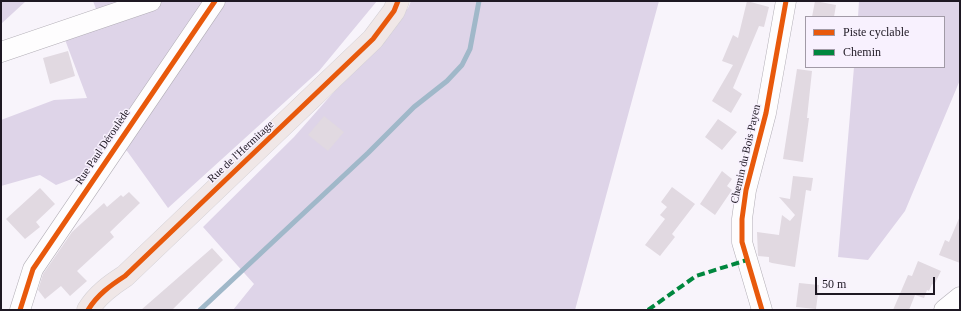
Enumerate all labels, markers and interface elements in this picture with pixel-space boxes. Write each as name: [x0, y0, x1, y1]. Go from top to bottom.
legend: [805, 16, 945, 68]
text: Piste cyclable: [843, 25, 909, 39]
text: Chemin: [843, 45, 881, 59]
street label: Chemin du Bois Payen: [728, 103, 764, 205]
street label: Rue Paul Déroulède: [73, 107, 133, 187]
street label: Rue de l'Hermitage: [205, 118, 277, 186]
scale bar: [817, 269, 937, 295]
text: 50 m: [822, 277, 846, 291]

